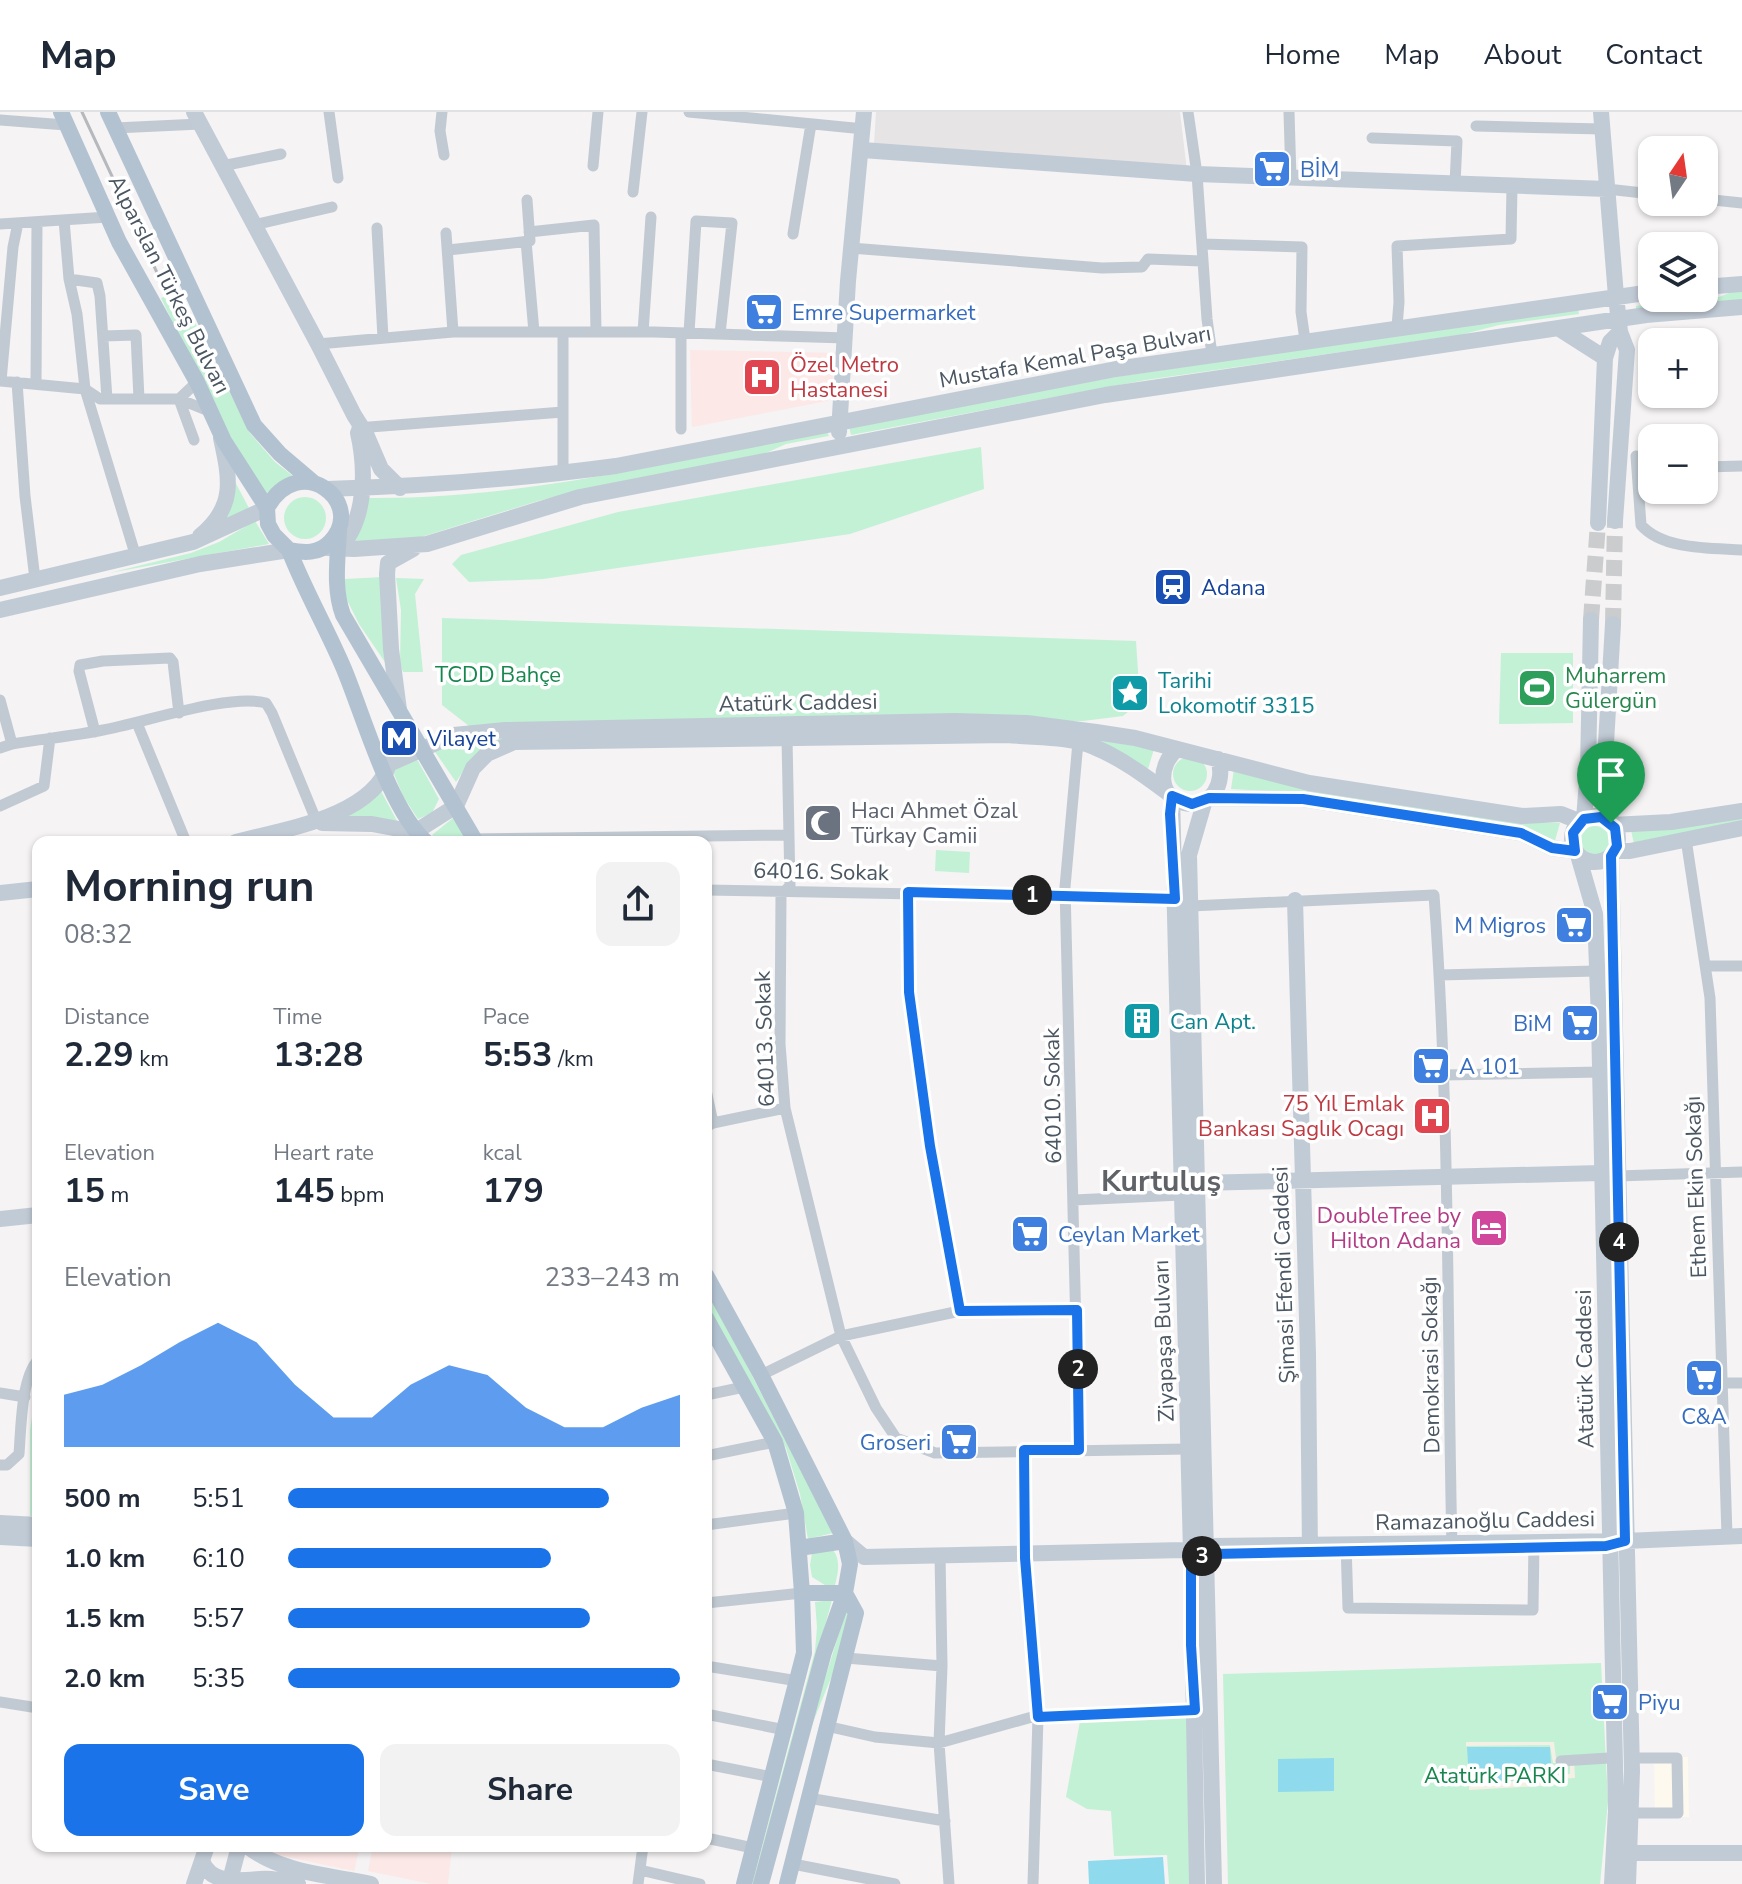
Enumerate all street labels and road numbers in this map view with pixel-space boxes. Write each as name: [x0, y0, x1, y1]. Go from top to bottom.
street label: Alparslan Türkeş Bulvarı: [101, 170, 237, 399]
street label: Mustafa Kemal Paşa Bulvarı: [937, 318, 1213, 396]
street label: Atatürk Caddesi: [718, 687, 878, 719]
street label: 64016. Sokak: [753, 856, 890, 888]
street label: 64013. Sokak: [748, 969, 782, 1107]
street label: 64010. Sokak: [1037, 1027, 1069, 1164]
street label: Ethem Ekin Sokağı: [1678, 1095, 1714, 1279]
street label: Şimasi Efendi Caddesi: [1265, 1166, 1303, 1384]
street label: Ziyapaşa Bulvarı: [1146, 1259, 1182, 1423]
street label: Demokrasi Sokağı: [1414, 1276, 1448, 1454]
street label: Atatürk Caddesi: [1569, 1289, 1601, 1449]
street label: Ramazanoğlu Caddesi: [1375, 1504, 1595, 1538]

